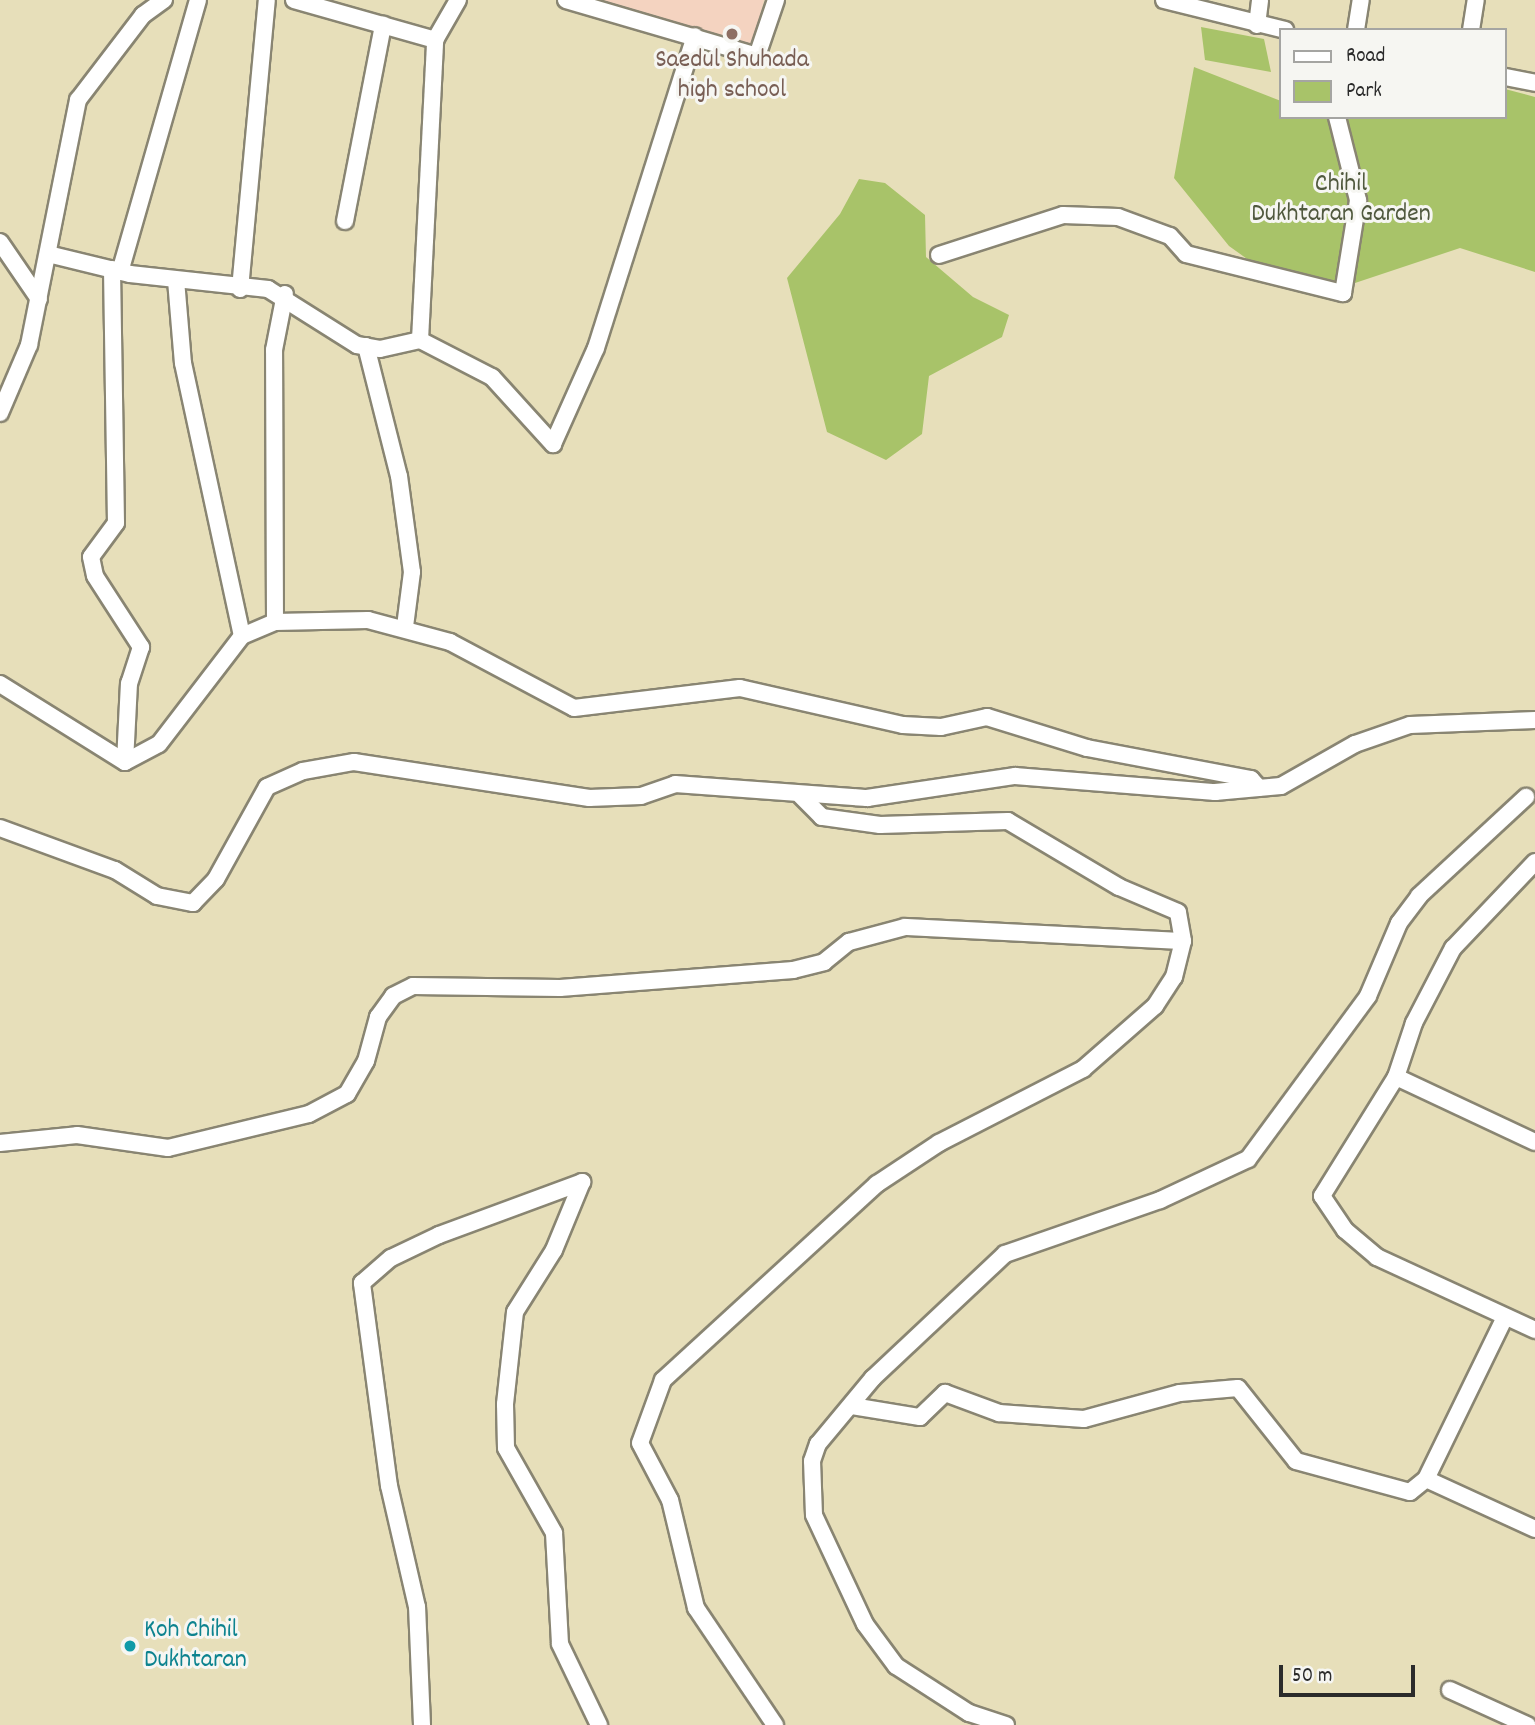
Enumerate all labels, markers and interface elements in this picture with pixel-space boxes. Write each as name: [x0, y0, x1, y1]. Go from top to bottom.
marker: Saedul Shuhada high school: [724, 26, 740, 42]
legend: [1280, 28, 1507, 119]
text: Road: [1346, 42, 1385, 72]
place label: Saedul Shuhada high school: [655, 45, 809, 106]
text: Park: [1346, 77, 1382, 107]
park label: Chihil Dukhtaran Garden: [1251, 169, 1431, 230]
place label: Koh Chihil Dukhtaran: [144, 1615, 247, 1676]
marker: Koh Chihil Dukhtaran: [122, 1638, 138, 1654]
scale bar: [1283, 1652, 1420, 1696]
text: 50 m: [1292, 1662, 1332, 1692]

